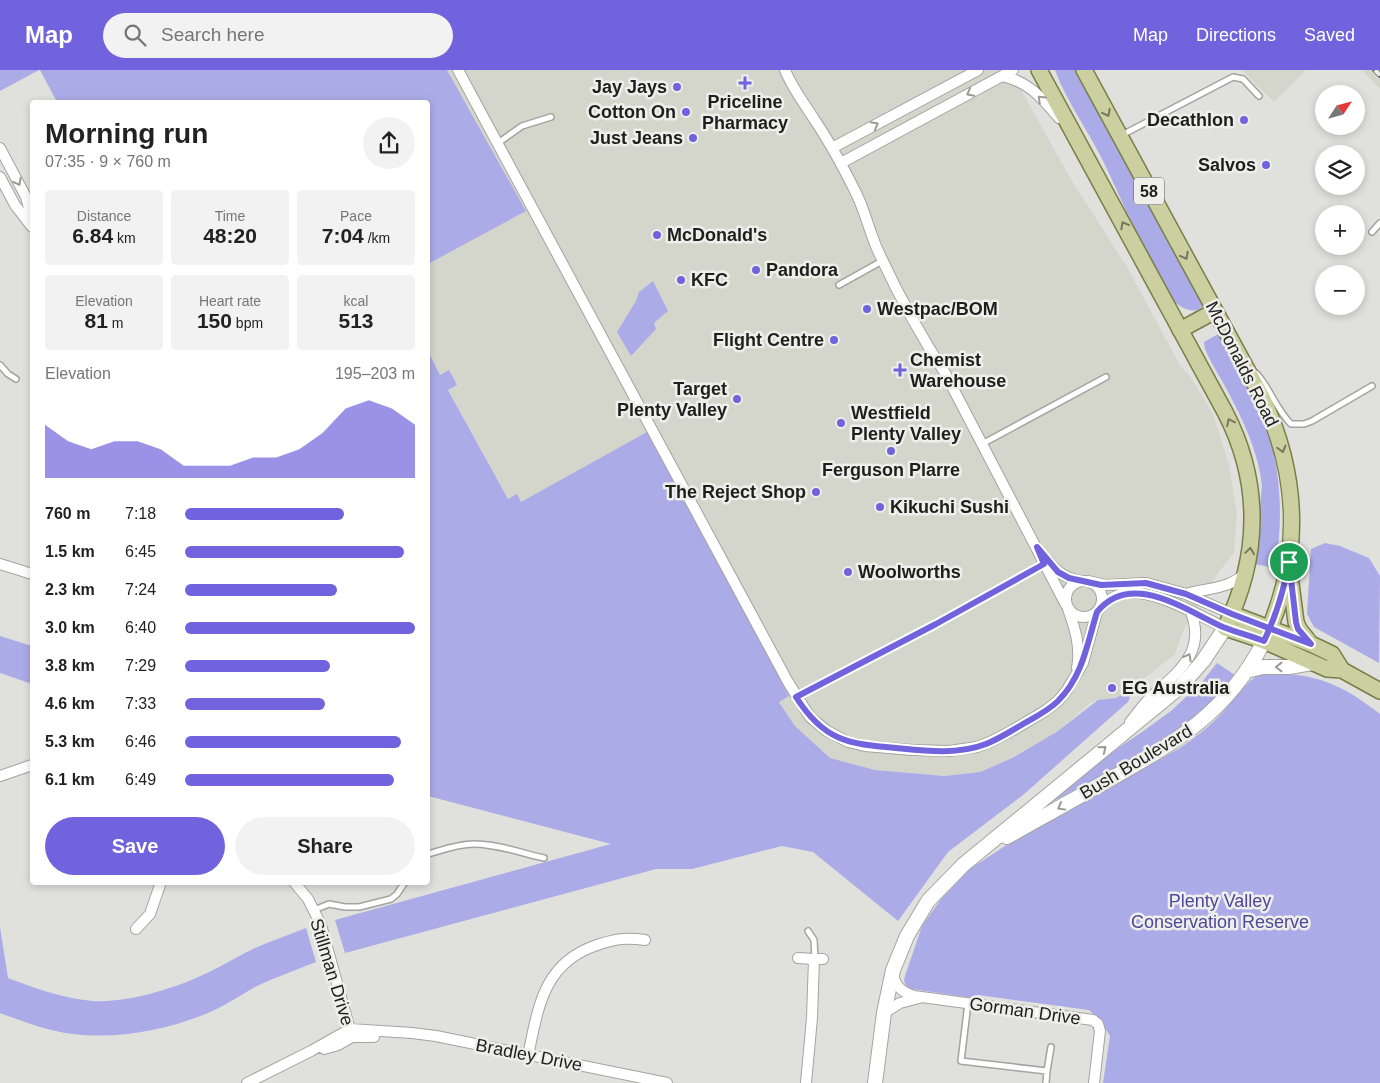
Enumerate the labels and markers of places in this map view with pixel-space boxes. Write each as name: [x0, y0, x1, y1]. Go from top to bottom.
place label: Jay Jays: [592, 77, 667, 97]
marker: Priceline Pharmacy: [739, 77, 751, 89]
marker: Jay Jays: [671, 81, 683, 93]
place label: Priceline Pharmacy: [702, 92, 788, 133]
place label: Cotton On: [588, 102, 676, 122]
marker: Cotton On: [680, 106, 692, 118]
place label: Decathlon: [1147, 110, 1234, 130]
marker: Decathlon: [1238, 114, 1250, 126]
place label: Just Jeans: [590, 128, 683, 148]
marker: Just Jeans: [687, 132, 699, 144]
place label: Salvos: [1198, 155, 1256, 175]
marker: Salvos: [1260, 159, 1272, 171]
place label: McDonald's: [667, 225, 767, 245]
marker: McDonald's: [651, 229, 663, 241]
place label: Pandora: [766, 260, 839, 280]
marker: Pandora: [750, 264, 762, 276]
place label: KFC: [691, 270, 728, 290]
marker: KFC: [675, 274, 687, 286]
place label: Westpac/BOM: [877, 299, 998, 319]
marker: Westpac/BOM: [861, 303, 873, 315]
place label: Flight Centre: [713, 330, 824, 350]
marker: Flight Centre: [828, 334, 840, 346]
place label: Chemist Warehouse: [910, 350, 1006, 391]
marker: Chemist Warehouse: [894, 364, 906, 376]
place label: Target Plenty Valley: [617, 379, 727, 420]
marker: Target Plenty Valley: [731, 393, 743, 405]
place label: Westfield Plenty Valley: [851, 403, 961, 444]
marker: Westfield Plenty Valley: [835, 417, 847, 429]
marker: Ferguson Plarre: [885, 445, 897, 457]
place label: Ferguson Plarre: [822, 460, 960, 480]
place label: The Reject Shop: [665, 482, 806, 502]
marker: The Reject Shop: [810, 486, 822, 498]
place label: Kikuchi Sushi: [890, 497, 1009, 517]
marker: Kikuchi Sushi: [874, 501, 886, 513]
pin: [1268, 541, 1310, 583]
place label: Woolworths: [858, 562, 961, 582]
marker: Woolworths: [842, 566, 854, 578]
place label: EG Australia: [1122, 678, 1230, 698]
marker: EG Australia: [1106, 682, 1118, 694]

